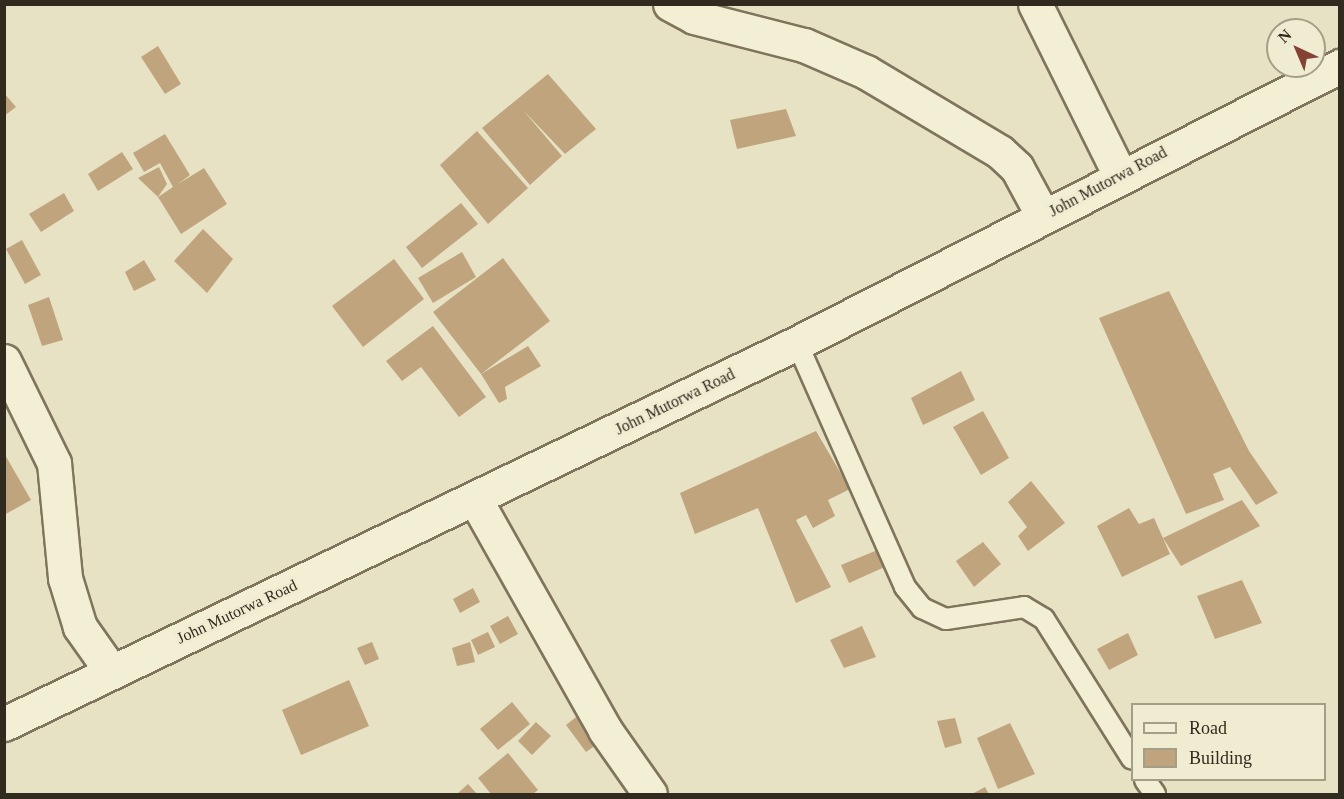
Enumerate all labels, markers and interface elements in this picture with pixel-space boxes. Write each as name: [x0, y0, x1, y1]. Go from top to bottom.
north arrow: [1266, 18, 1326, 78]
text: N: [1274, 26, 1295, 46]
street label: John Mutorwa Road: [1046, 143, 1170, 221]
street label: John Mutorwa Road: [612, 365, 738, 439]
street label: John Mutorwa Road: [174, 576, 300, 648]
legend: [1131, 703, 1326, 781]
text: Road: [1189, 718, 1227, 738]
text: Building: [1189, 748, 1252, 768]

